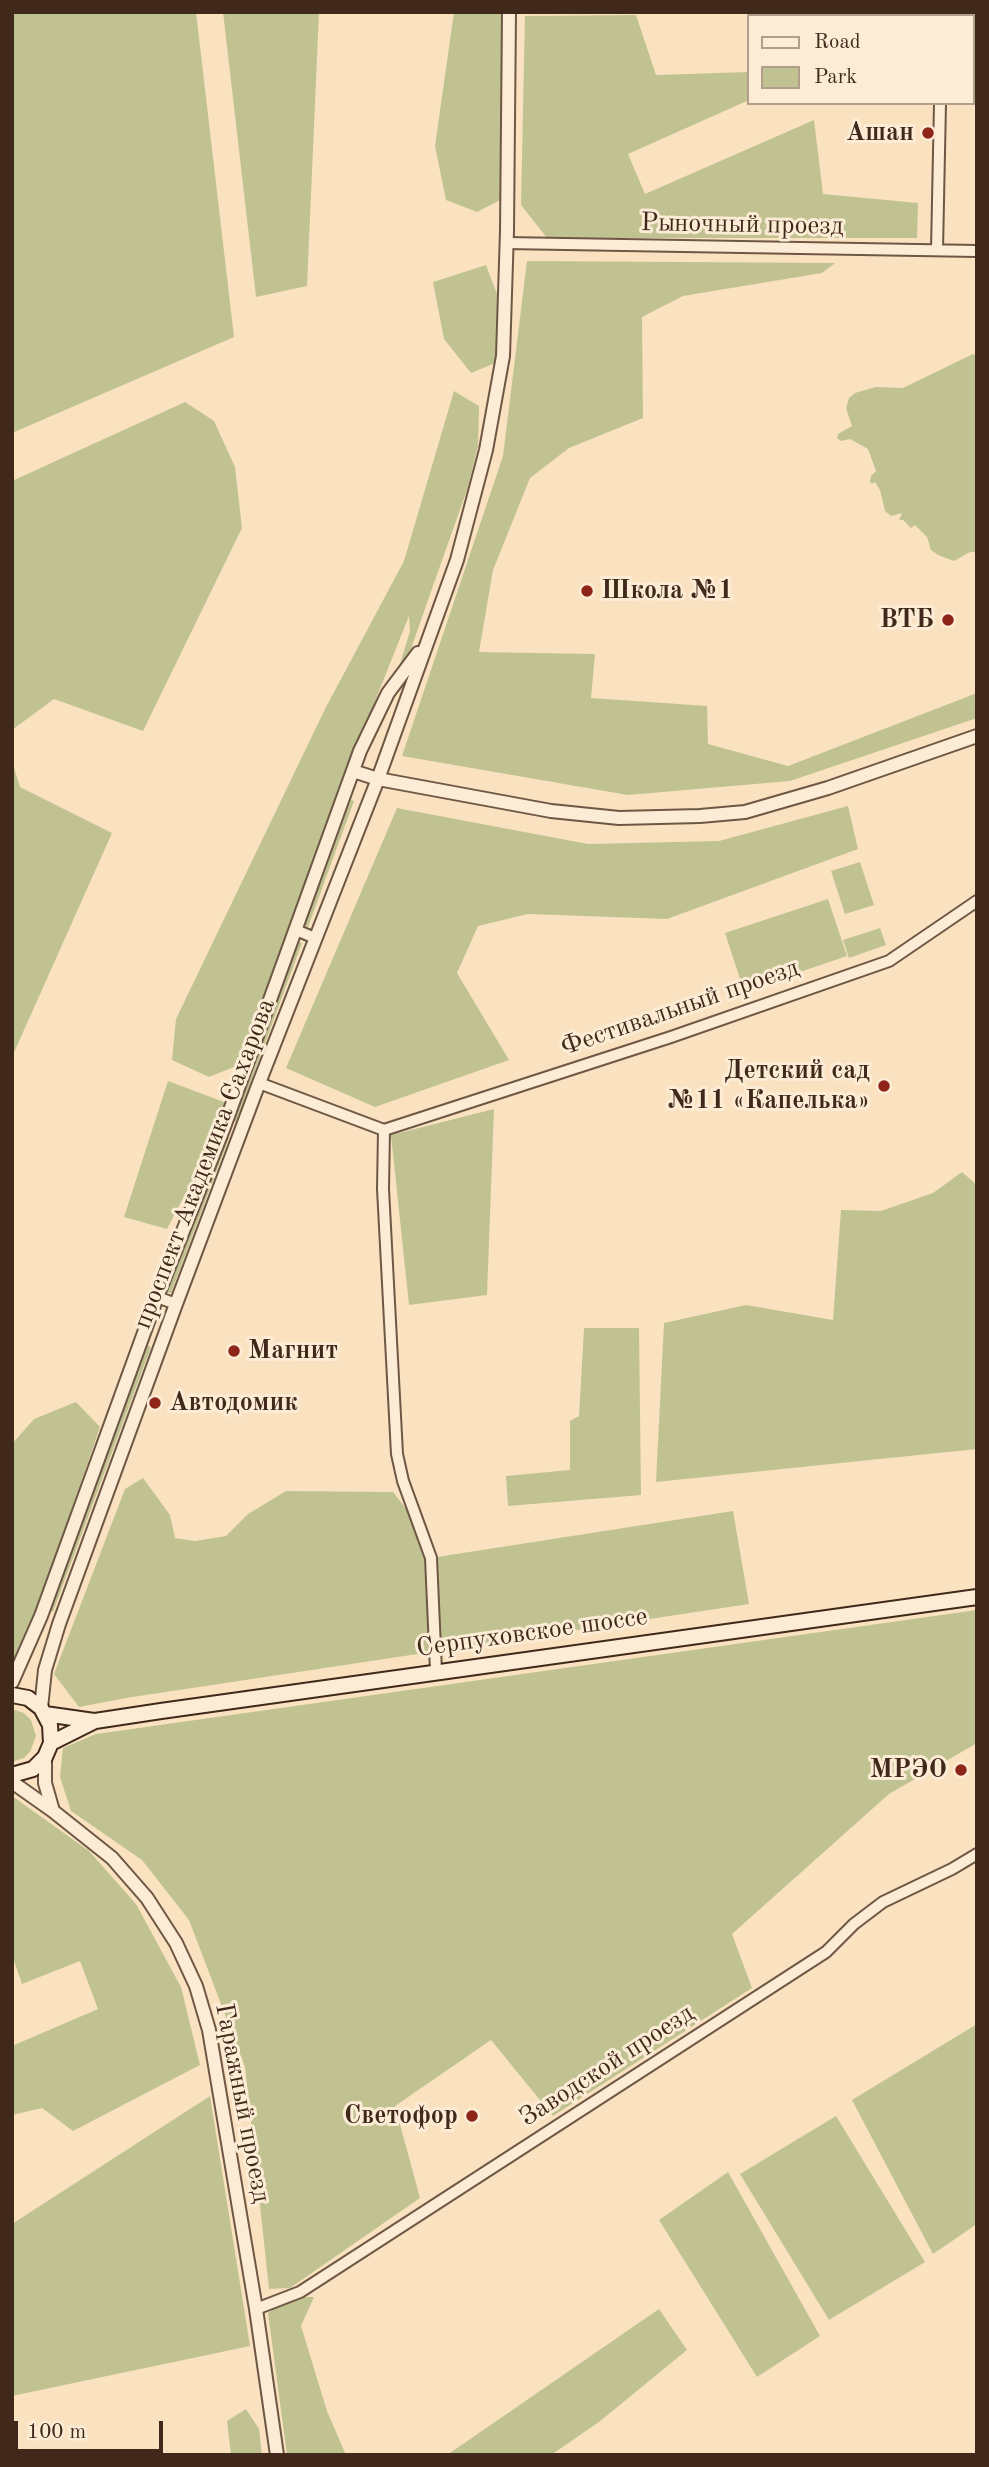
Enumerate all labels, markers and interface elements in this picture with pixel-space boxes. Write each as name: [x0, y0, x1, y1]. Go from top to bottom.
legend: [748, 14, 975, 105]
text: Road: [814, 32, 861, 53]
text: Park: [814, 67, 857, 88]
place label: Ашан: [846, 117, 914, 149]
marker: Ашан: [920, 125, 936, 141]
street label: Рыночный проезд: [640, 208, 844, 242]
place label: Школа №1: [601, 575, 733, 607]
marker: Школа №1: [579, 583, 595, 599]
place label: ВТБ: [879, 604, 934, 636]
marker: ВТБ: [940, 612, 956, 628]
street label: Фестивальный проезд: [557, 953, 803, 1063]
street label: проспект Академика Сахарова: [127, 994, 283, 1334]
place label: Детский сад №11 «Капелька»: [667, 1055, 870, 1116]
marker: Детский сад №11 «Капелька»: [876, 1078, 892, 1094]
place label: Магнит: [248, 1335, 338, 1367]
marker: Магнит: [226, 1343, 242, 1359]
place label: Автодомик: [169, 1387, 298, 1419]
marker: Автодомик: [147, 1395, 163, 1411]
street label: Серпуховское шоссе: [414, 1601, 650, 1665]
place label: МРЭО: [870, 1754, 947, 1786]
marker: МРЭО: [953, 1762, 969, 1778]
street label: Заводской проезд: [514, 1998, 700, 2134]
street label: Гаражный проезд: [207, 2001, 277, 2205]
place label: Светофор: [344, 2100, 458, 2132]
marker: Светофор: [464, 2108, 480, 2124]
scale bar: [18, 2408, 166, 2452]
text: 100 m: [27, 2422, 86, 2443]

